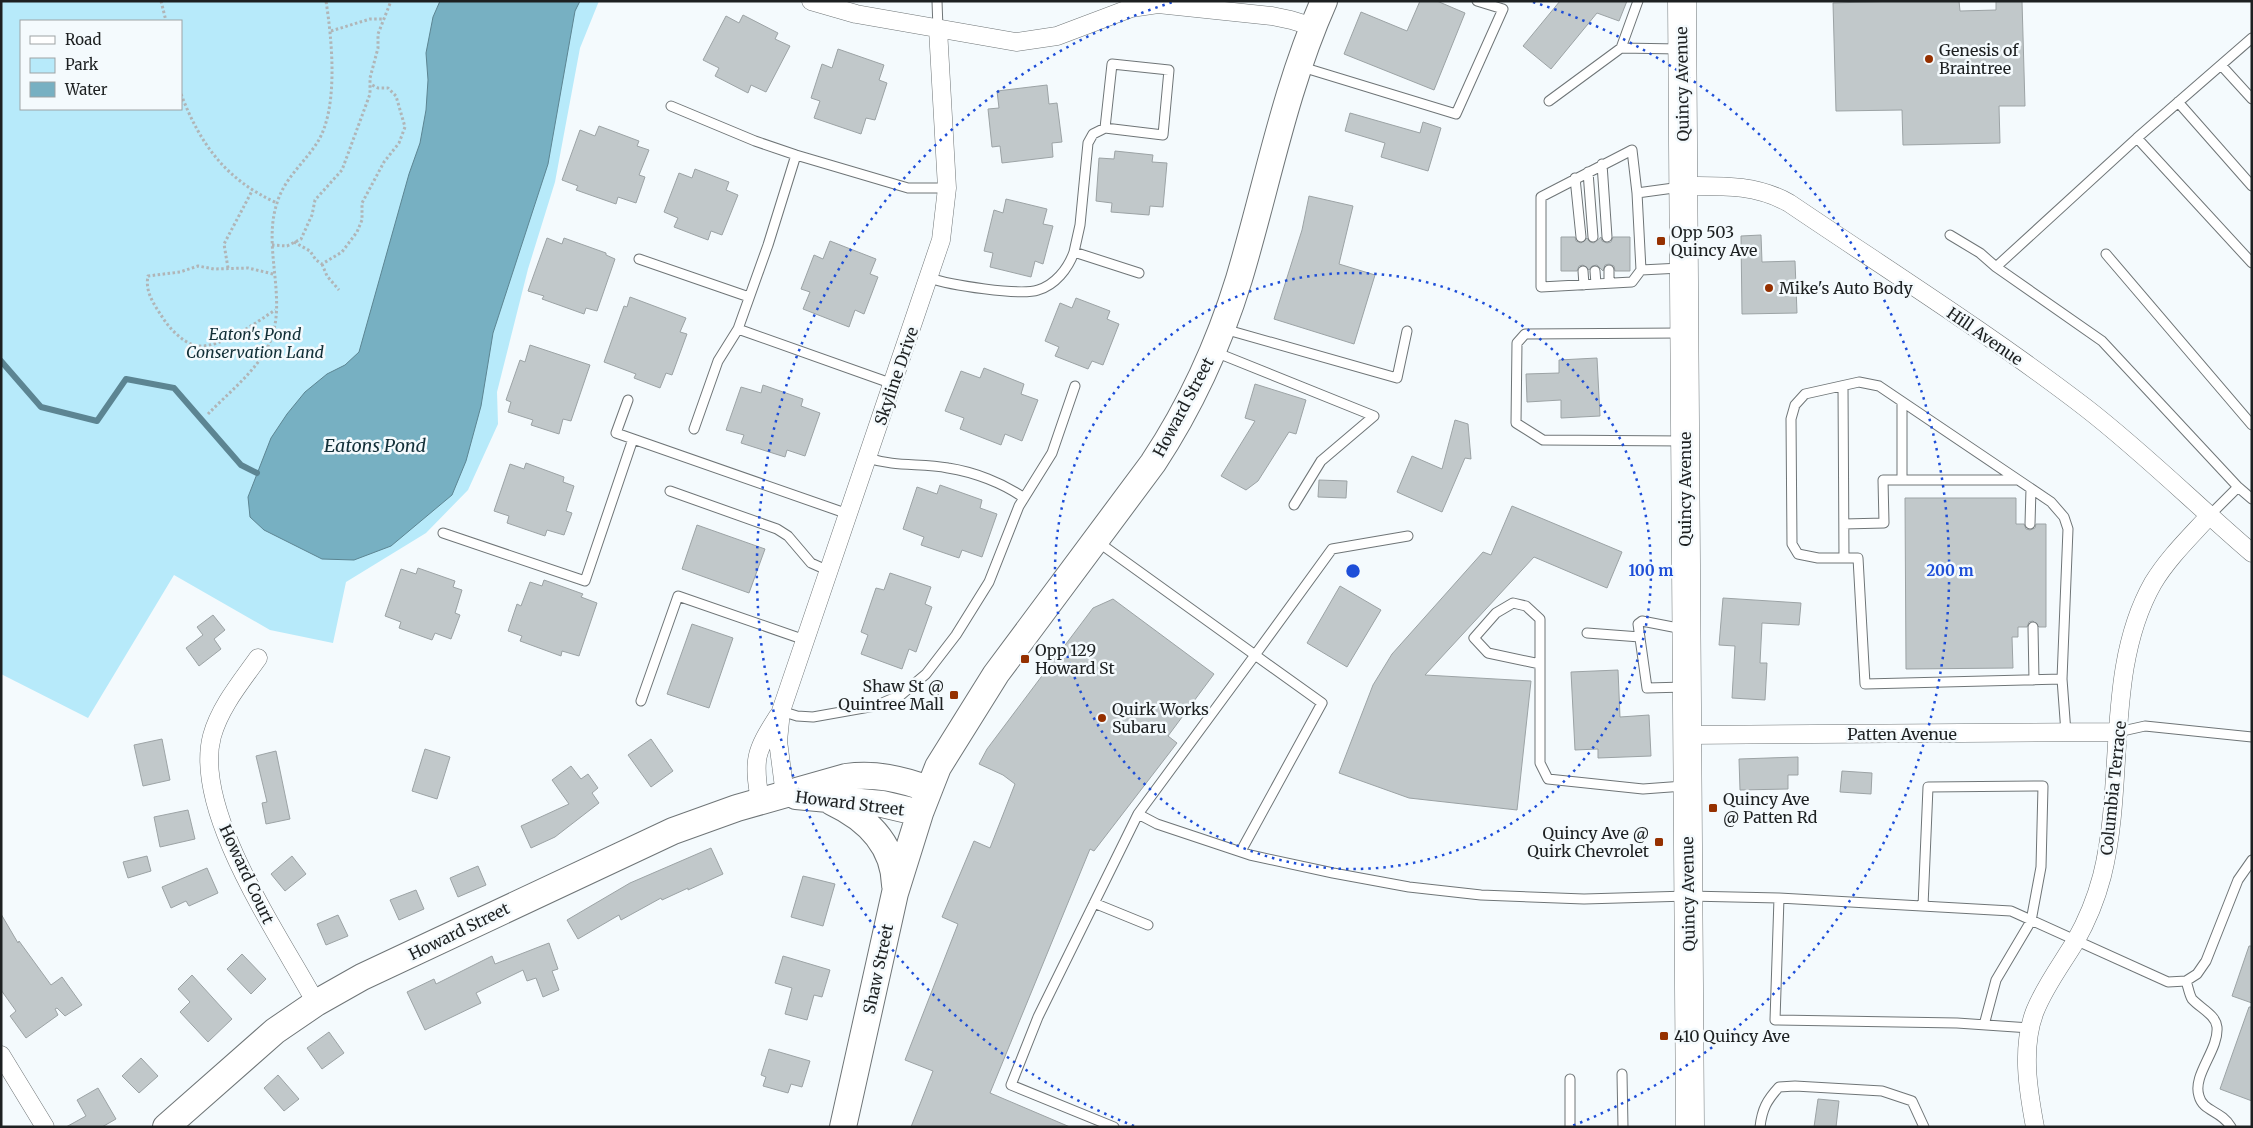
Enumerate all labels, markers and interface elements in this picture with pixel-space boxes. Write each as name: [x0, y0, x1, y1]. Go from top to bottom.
legend: [20, 20, 182, 110]
street label: Quincy Avenue: [1671, 26, 1693, 142]
text: Road: [65, 30, 101, 49]
place label: Genesis of Braintree: [1939, 40, 2019, 78]
marker: Genesis of Braintree: [1923, 53, 1935, 65]
text: Park: [65, 55, 99, 74]
text: Water: [64, 80, 108, 99]
place label: Opp 503 Quincy Ave: [1671, 222, 1757, 260]
marker: Opp 503 Quincy Ave: [1655, 235, 1667, 247]
place label: Mike's Auto Body: [1779, 278, 1913, 298]
marker: Mike's Auto Body: [1763, 282, 1775, 294]
street label: Hill Avenue: [1943, 303, 2027, 369]
park label: Eaton's Pond Conservation Land: [186, 324, 325, 362]
street label: Skyline Drive: [870, 324, 922, 428]
street label: Howard Street: [1148, 353, 1218, 460]
street label: Quincy Avenue: [1675, 432, 1695, 546]
water label: Eatons Pond: [324, 434, 426, 457]
text: 100 m: [1629, 561, 1673, 580]
text: 200 m: [1926, 561, 1974, 580]
centre of rings: [1344, 562, 1362, 580]
place label: Opp 129 Howard St: [1035, 640, 1115, 678]
marker: Opp 129 Howard St: [1019, 653, 1031, 665]
place label: Shaw St @ Quintree Mall: [838, 676, 944, 714]
marker: Shaw St @ Quintree Mall: [948, 689, 960, 701]
place label: Quirk Works Subaru: [1112, 699, 1209, 737]
marker: Quirk Works Subaru: [1096, 712, 1108, 724]
street label: Columbia Terrace: [2096, 720, 2130, 856]
street label: Patten Avenue: [1847, 724, 1957, 744]
street label: Howard Street: [794, 786, 906, 820]
place label: Quincy Ave @ Patten Rd: [1723, 789, 1818, 827]
marker: Quincy Ave @ Patten Rd: [1707, 802, 1719, 814]
street label: Howard Court: [215, 821, 279, 927]
place label: Quincy Ave @ Quirk Chevrolet: [1527, 823, 1650, 861]
marker: Quincy Ave @ Quirk Chevrolet: [1653, 836, 1665, 848]
street label: Quincy Avenue: [1677, 836, 1699, 952]
street label: Howard Street: [405, 898, 513, 964]
street label: Shaw Street: [859, 921, 897, 1016]
place label: 410 Quincy Ave: [1674, 1026, 1790, 1046]
marker: 410 Quincy Ave: [1658, 1030, 1670, 1042]

